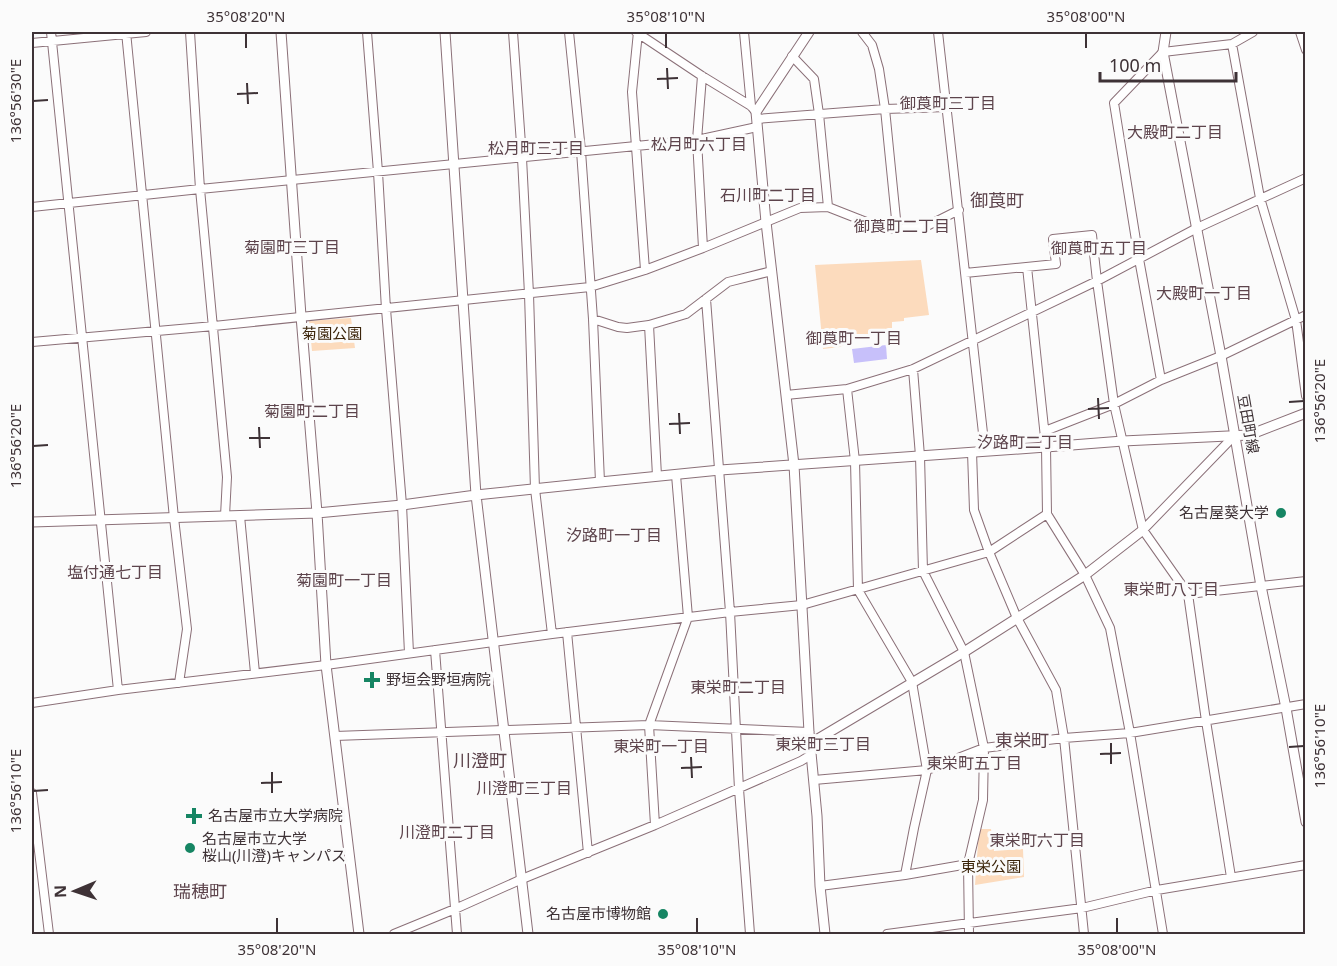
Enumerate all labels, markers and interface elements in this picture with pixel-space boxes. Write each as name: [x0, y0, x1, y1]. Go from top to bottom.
text: 35°08'20"N: [207, 6, 285, 26]
text: 35°08'10"N: [627, 6, 705, 26]
text: 35°08'00"N: [1047, 6, 1125, 26]
scale bar: [1100, 45, 1236, 83]
text: 100 m: [1109, 53, 1161, 77]
text: 136°56'30"E: [5, 59, 25, 143]
district label: 御莨町三丁目: [900, 92, 996, 114]
district label: 大殿町二丁目: [1127, 121, 1223, 143]
district label: 松月町六丁目: [651, 133, 747, 155]
district label: 松月町三丁目: [488, 137, 584, 159]
district label: 石川町二丁目: [720, 184, 816, 206]
district label: 御莨町: [970, 188, 1024, 212]
district label: 御莨町二丁目: [854, 215, 950, 237]
district label: 菊園町三丁目: [244, 236, 340, 258]
district label: 御莨町五丁目: [1051, 237, 1147, 259]
district label: 大殿町一丁目: [1156, 282, 1252, 304]
park label: 菊園公園: [302, 323, 362, 343]
district label: 御莨町一丁目: [806, 327, 902, 349]
text: 136°56'20"E: [1309, 359, 1329, 443]
street label: 豆田町線: [1234, 393, 1264, 455]
district label: 菊園町二丁目: [264, 400, 360, 422]
text: 136°56'20"E: [5, 404, 25, 488]
district label: 汐路町二丁目: [977, 431, 1073, 453]
place label: 名古屋葵大学: [1179, 502, 1269, 522]
marker: 名古屋葵大学: [1274, 506, 1288, 520]
district label: 汐路町一丁目: [566, 524, 662, 546]
district label: 塩付通七丁目: [67, 561, 163, 583]
district label: 菊園町一丁目: [296, 569, 392, 591]
district label: 東栄町八丁目: [1123, 578, 1219, 600]
place label: 野垣会野垣病院: [386, 669, 491, 689]
marker: 野垣会野垣病院: [363, 671, 381, 689]
district label: 東栄町二丁目: [690, 676, 786, 698]
text: 136°56'10"E: [1309, 704, 1329, 788]
district label: 東栄町: [995, 728, 1049, 752]
district label: 東栄町三丁目: [775, 733, 871, 755]
district label: 東栄町一丁目: [613, 735, 709, 757]
district label: 川澄町: [453, 748, 507, 772]
text: 136°56'10"E: [5, 749, 25, 833]
district label: 東栄町五丁目: [926, 752, 1022, 774]
district label: 川澄町三丁目: [476, 777, 572, 799]
place label: 名古屋市立大学病院: [208, 805, 343, 825]
marker: 名古屋市立大学病院: [185, 807, 203, 825]
district label: 川澄町二丁目: [399, 821, 495, 843]
place label: 名古屋市立大学 桜山(川澄)キャンパス: [202, 828, 346, 865]
district label: 東栄町六丁目: [989, 829, 1085, 851]
marker: 名古屋市立大学 桜山(川澄)キャンパス: [183, 841, 197, 855]
park label: 東栄公園: [961, 856, 1021, 876]
north arrow: [45, 861, 105, 921]
district label: 瑞穂町: [173, 879, 227, 903]
text: N: [49, 885, 71, 898]
place label: 名古屋市博物館: [546, 903, 651, 923]
marker: 名古屋市博物館: [656, 907, 670, 921]
text: 35°08'20"N: [238, 939, 316, 959]
text: 35°08'10"N: [658, 939, 736, 959]
text: 35°08'00"N: [1078, 939, 1156, 959]

